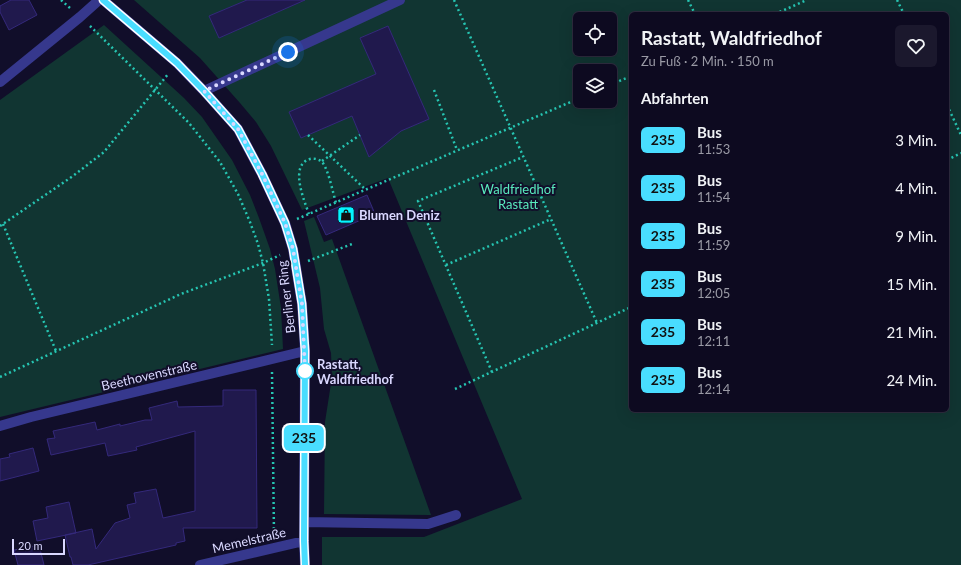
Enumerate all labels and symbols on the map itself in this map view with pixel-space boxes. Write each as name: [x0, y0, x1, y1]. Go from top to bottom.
your location: [278, 42, 298, 62]
park label: Waldfriedhof Rastatt: [480, 181, 556, 212]
shop icon: Blumen Deniz: [336, 205, 356, 225]
place label: Blumen Deniz: [359, 207, 440, 223]
street label: Berliner Ring: [274, 259, 298, 334]
street label: Beethovenstraße: [100, 356, 198, 394]
place label: Rastatt, Waldfriedhof: [317, 356, 394, 387]
marker: Rastatt, Waldfriedhof: [296, 362, 314, 380]
line badge: 235: [281, 425, 327, 451]
street label: Memelstraße: [211, 524, 288, 556]
scale bar: [12, 537, 65, 556]

